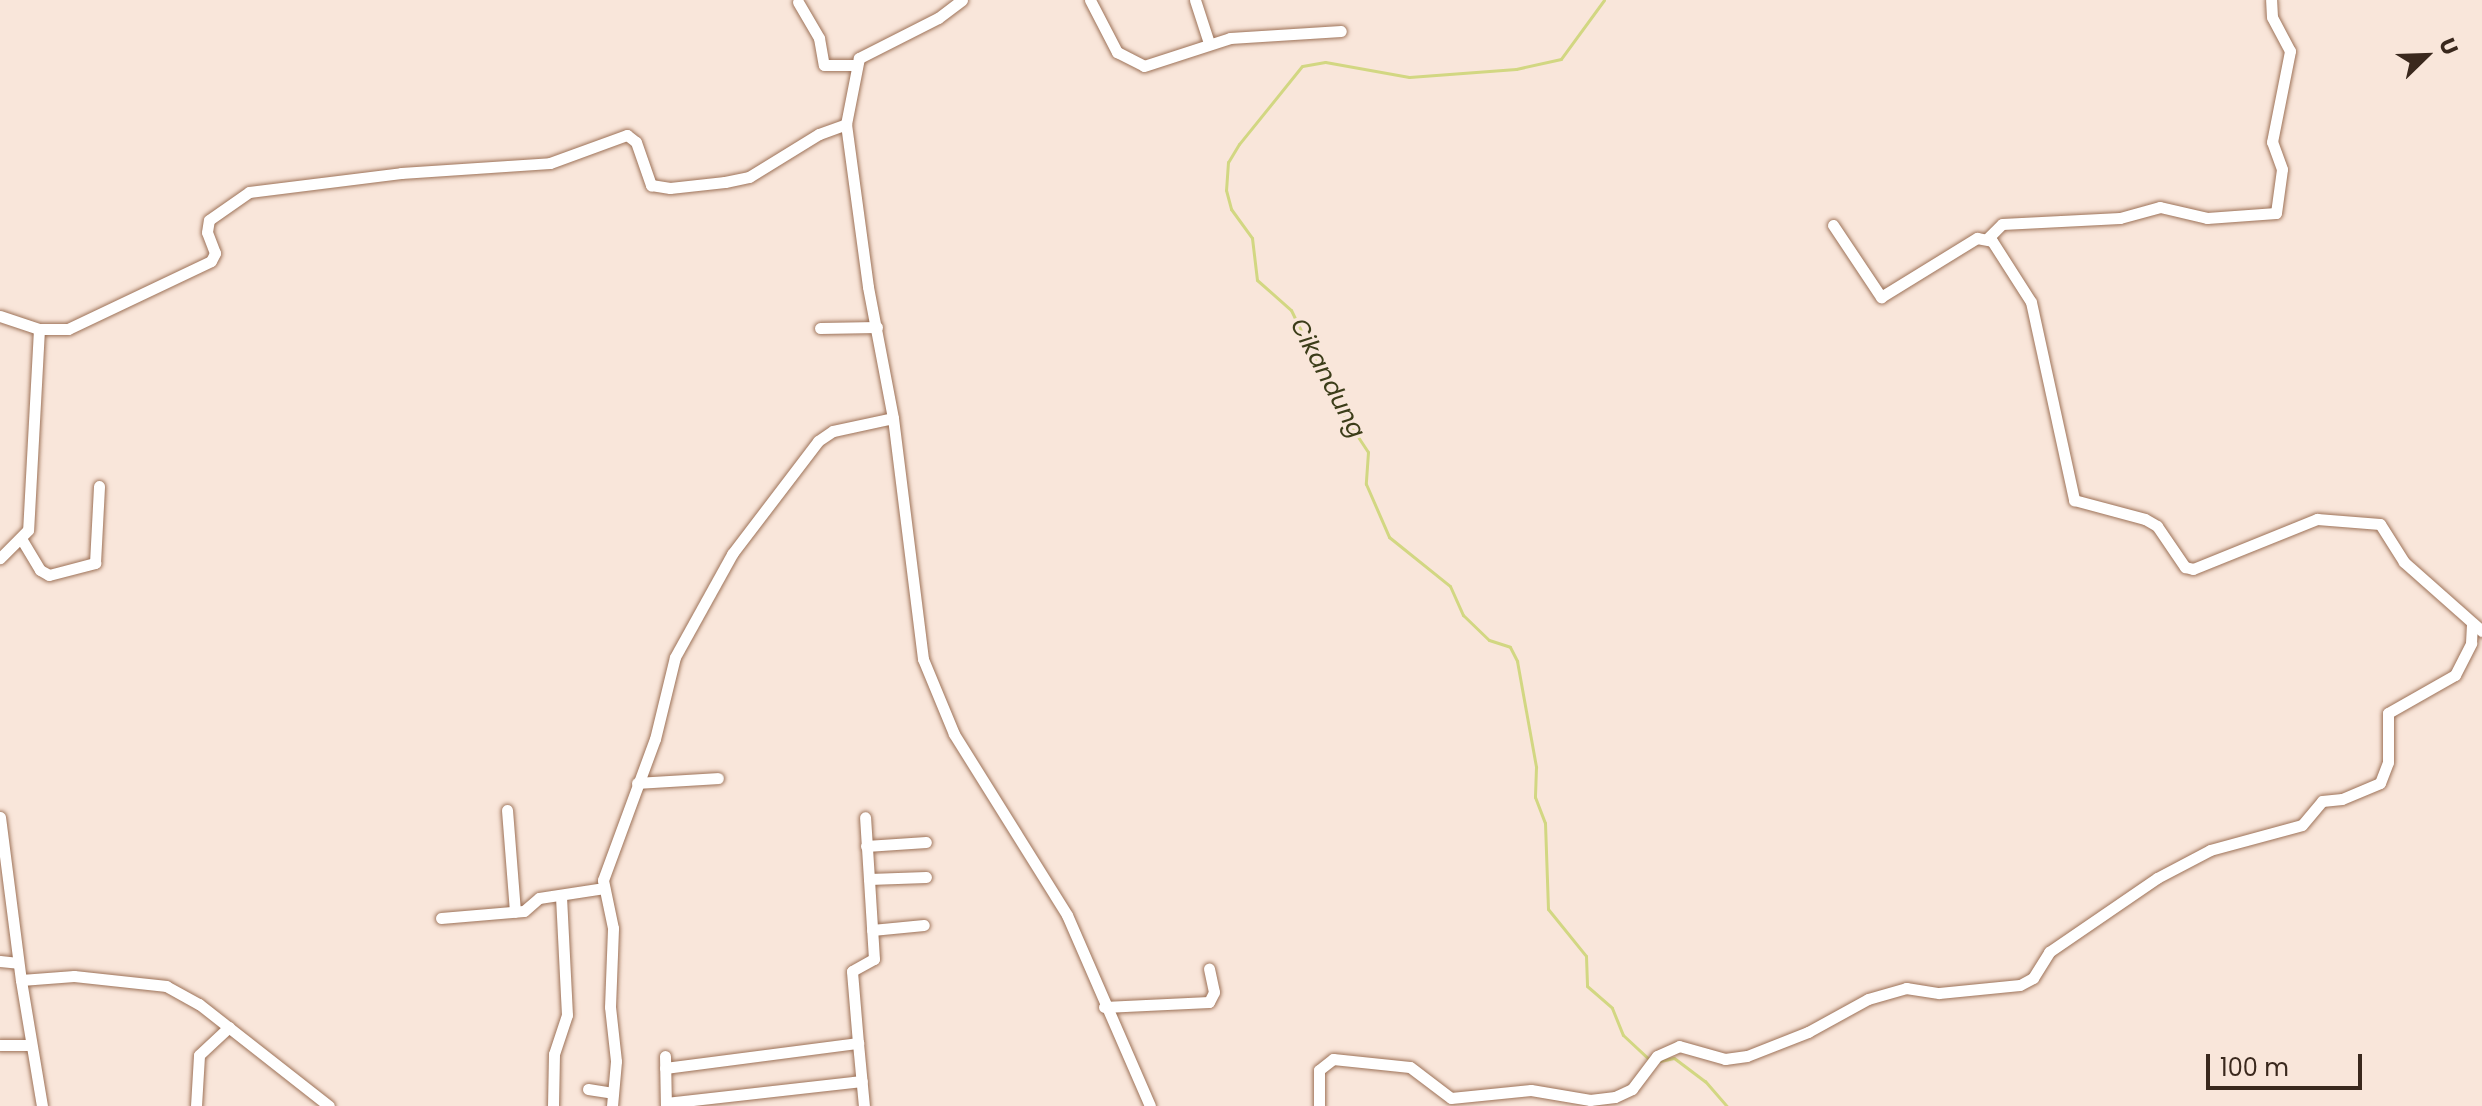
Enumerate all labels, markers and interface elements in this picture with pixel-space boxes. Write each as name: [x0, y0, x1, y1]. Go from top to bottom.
north arrow: [2386, 16, 2466, 96]
text: U: [2431, 33, 2466, 60]
water label: Cikandung: [1284, 313, 1372, 443]
scale bar: [2210, 1038, 2366, 1088]
text: 100 m: [2220, 1051, 2289, 1084]

